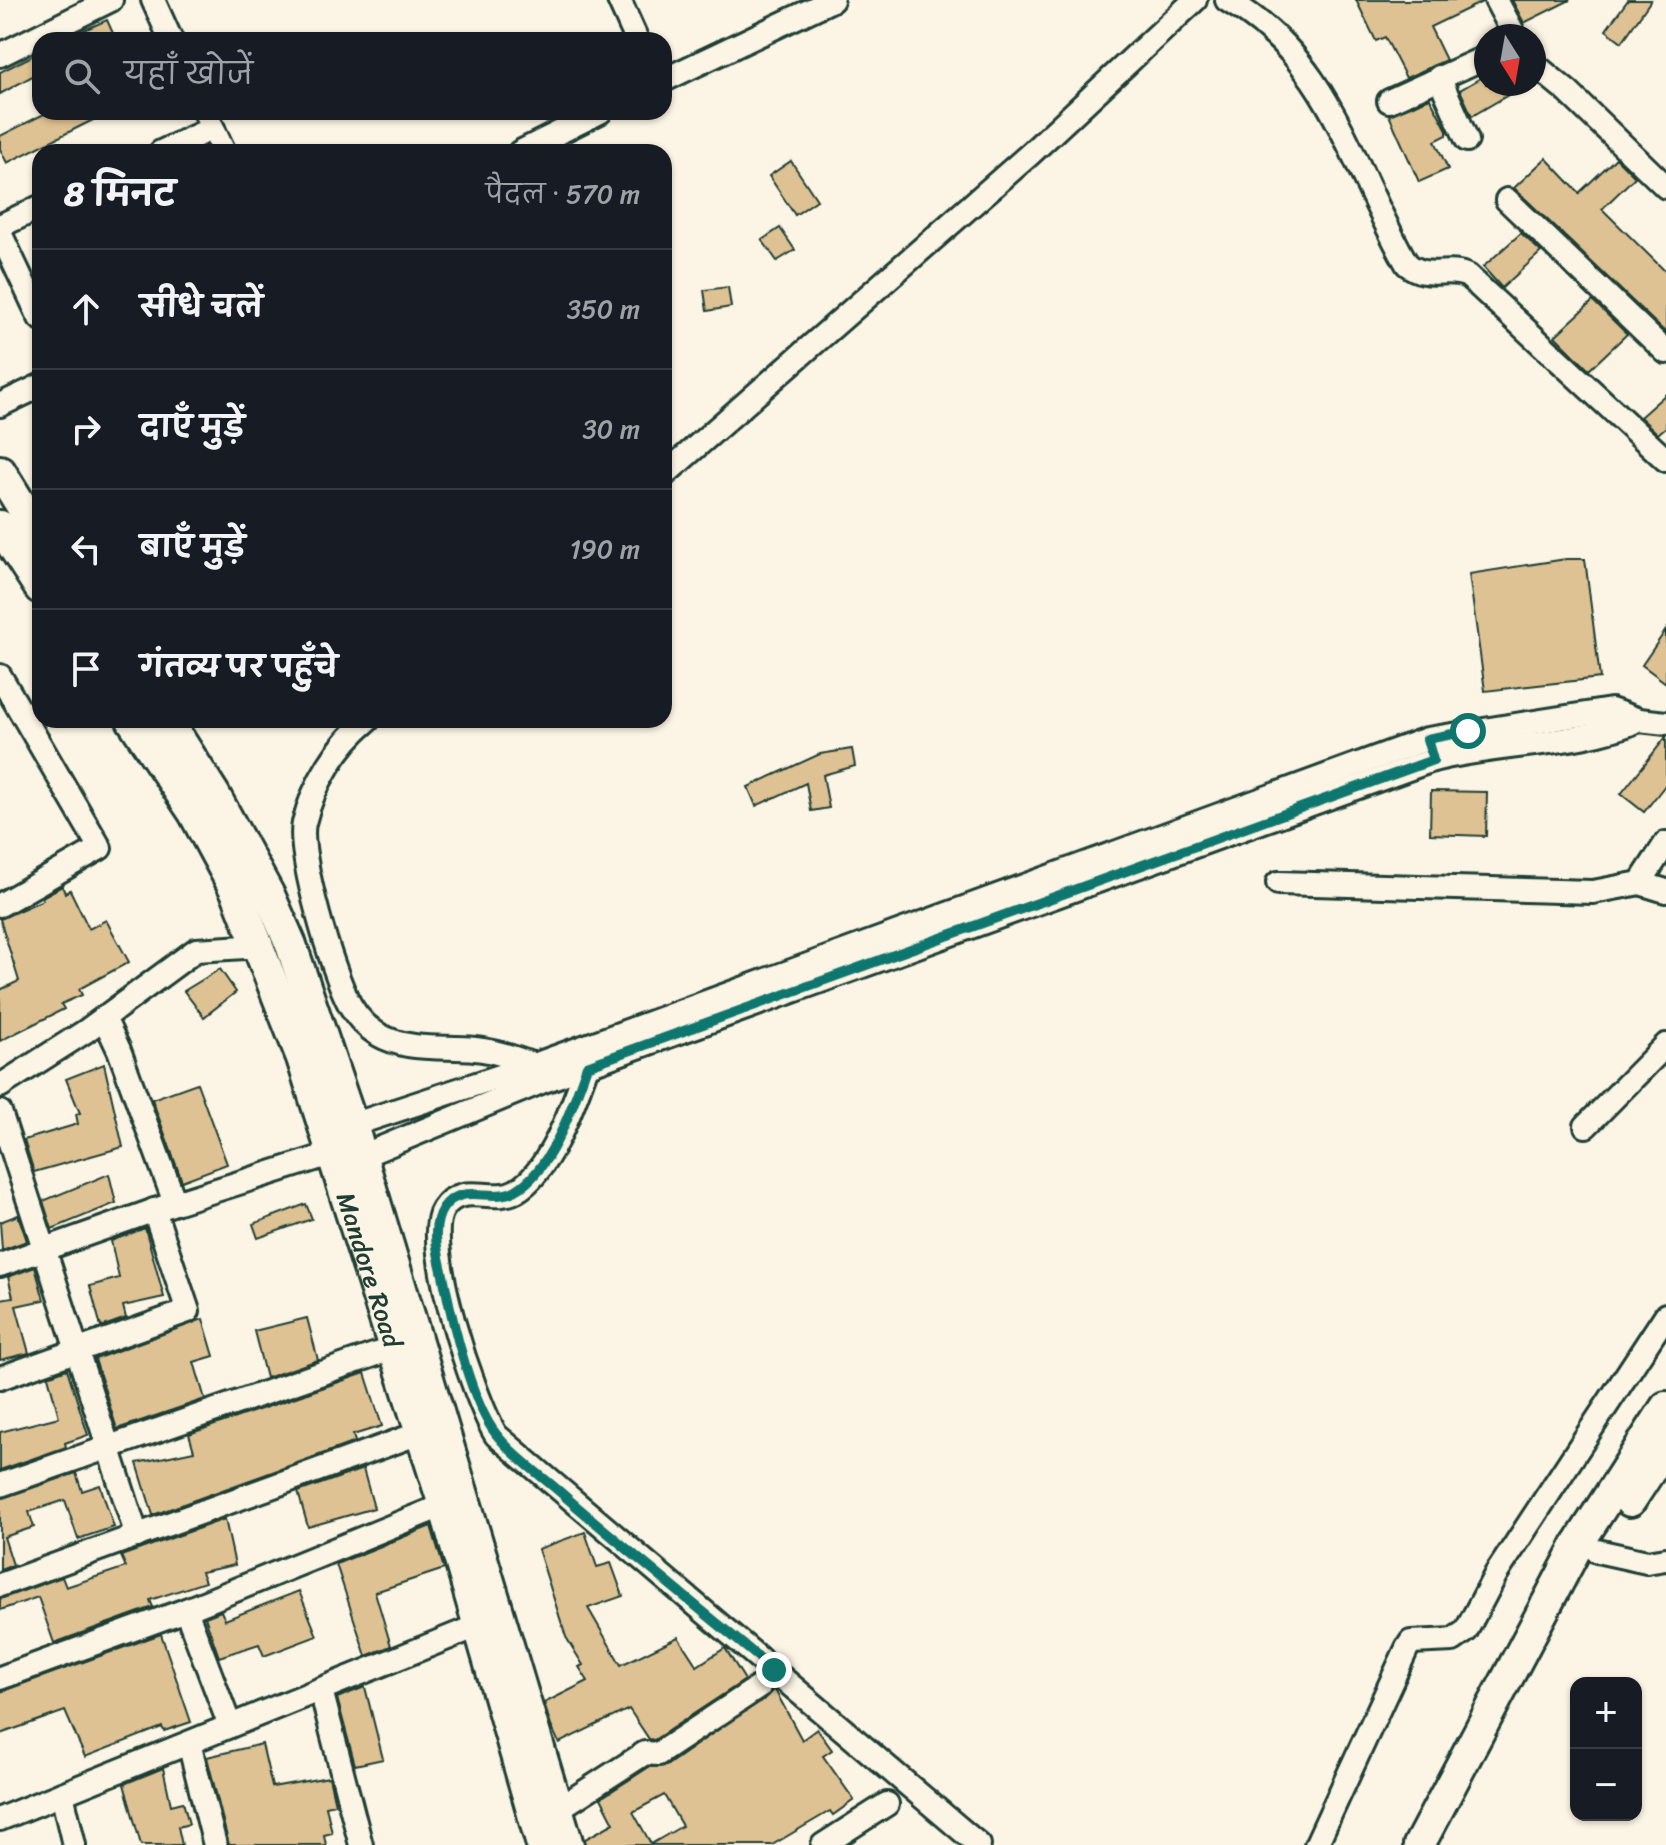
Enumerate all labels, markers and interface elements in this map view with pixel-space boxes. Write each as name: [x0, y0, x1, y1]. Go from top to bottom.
north arrow: [1474, 24, 1546, 96]
search box: [32, 32, 672, 120]
text: यहाँ खोजें: [124, 47, 253, 101]
icon: search: [60, 54, 104, 98]
text: 8 मिनट: [64, 164, 176, 224]
text: पैदल · 570 m: [485, 171, 640, 217]
text: सीधे चलें: [140, 280, 263, 334]
text: 350 m: [567, 286, 640, 332]
icon: ahead: [64, 287, 108, 331]
text: दाएँ मुड़ें: [140, 400, 245, 454]
text: 30 m: [583, 406, 640, 452]
icon: right: [64, 407, 108, 451]
text: बाएँ मुड़ें: [140, 520, 245, 574]
text: 190 m: [570, 526, 640, 572]
icon: left: [64, 527, 108, 571]
text: गंतव्य पर पहुँचे: [140, 640, 338, 694]
icon: arrive: [64, 647, 108, 691]
route start: [1450, 713, 1486, 749]
street label: Mandore Road: [323, 1186, 416, 1356]
route end: [756, 1652, 792, 1688]
map controls: [1570, 1677, 1642, 1821]
button: +: [1570, 1677, 1642, 1749]
button: −: [1570, 1749, 1642, 1821]

